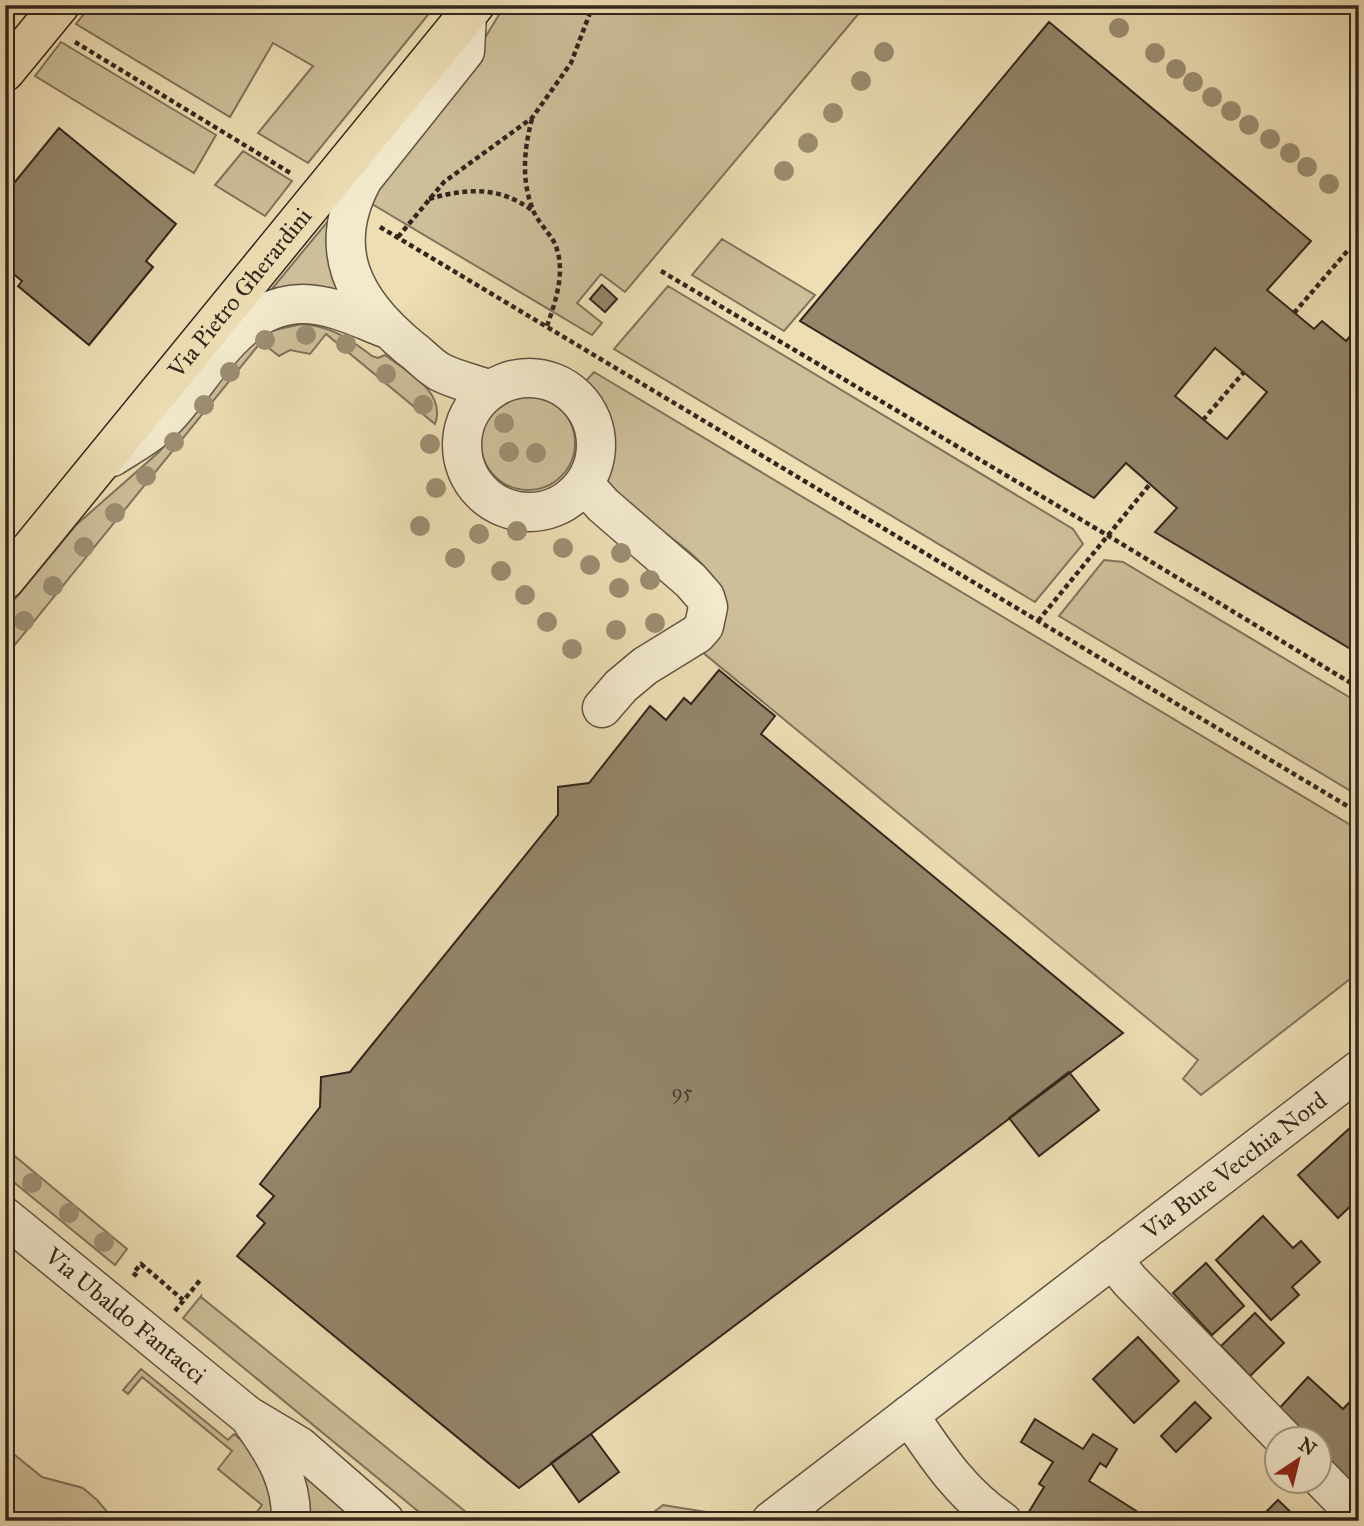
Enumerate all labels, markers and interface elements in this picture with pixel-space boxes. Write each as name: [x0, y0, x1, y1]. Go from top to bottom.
street label: Via Pietro Gherardini: [161, 201, 318, 385]
house number: 95: [671, 1079, 693, 1105]
street label: Via Bure Vecchia Nord: [1135, 1085, 1333, 1247]
street label: Via Ubaldo Fantacci: [38, 1240, 213, 1391]
north arrow: [1262, 1424, 1332, 1494]
text: N: [1294, 1432, 1321, 1461]

